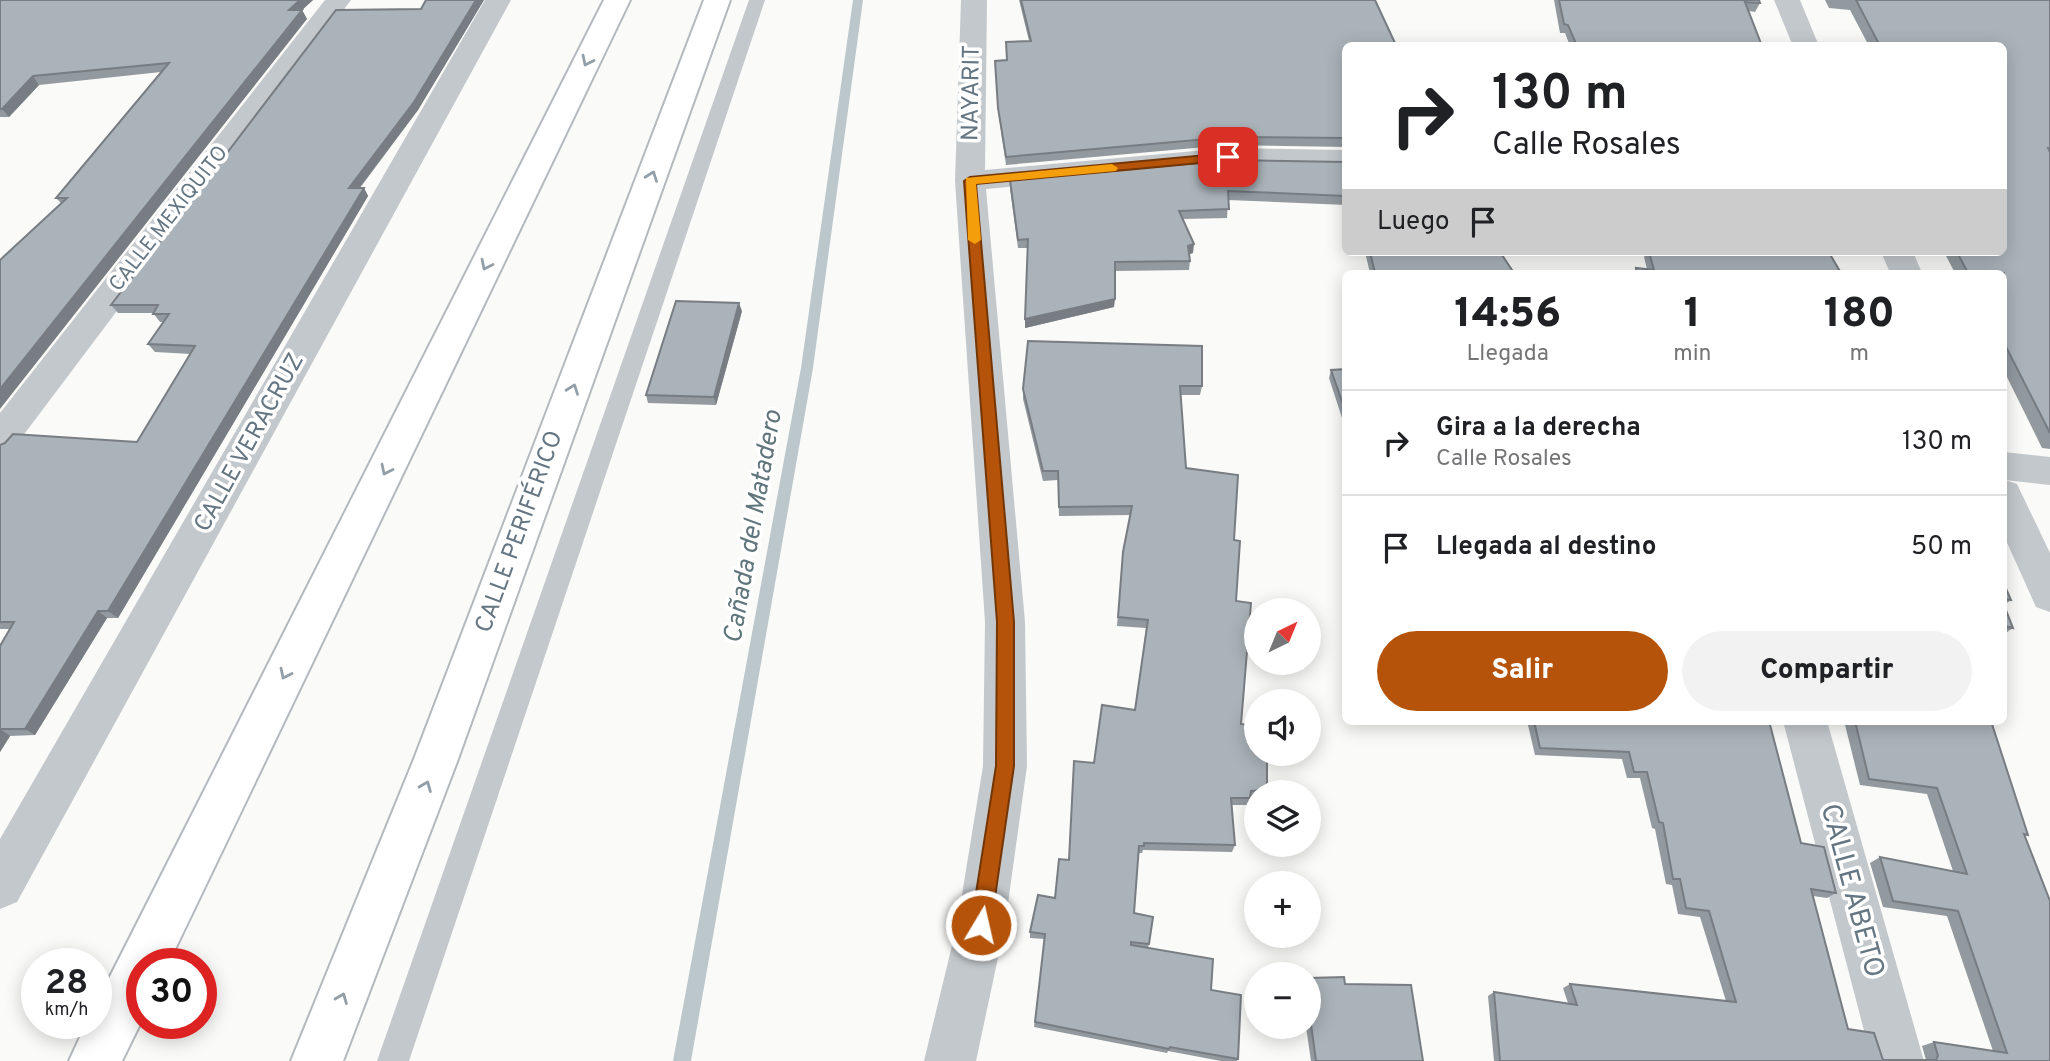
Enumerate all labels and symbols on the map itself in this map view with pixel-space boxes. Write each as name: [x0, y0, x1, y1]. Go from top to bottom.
street label: NAYARIT: [956, 45, 988, 141]
one-way arrow: [581, 54, 595, 66]
pin: [1198, 127, 1258, 187]
street label: CALLE MEXIQUITO: [104, 141, 234, 297]
one-way arrow: [644, 170, 658, 182]
one-way arrow: [481, 258, 495, 270]
street label: CALLE VERACRUZ: [188, 348, 312, 538]
one-way arrow: [565, 384, 579, 396]
water label: Cañada del Matadero: [717, 408, 791, 646]
street label: CALLE PERIFÉRICO: [468, 426, 570, 637]
one-way arrow: [380, 463, 394, 475]
north arrow: [1244, 598, 1321, 676]
one-way arrow: [280, 667, 294, 679]
one-way arrow: [417, 781, 431, 793]
street label: CALLE ABETO: [1811, 800, 1891, 982]
position arrow: [944, 888, 1018, 962]
speed limit sign: 30: [126, 948, 217, 1039]
one-way arrow: [333, 992, 347, 1004]

